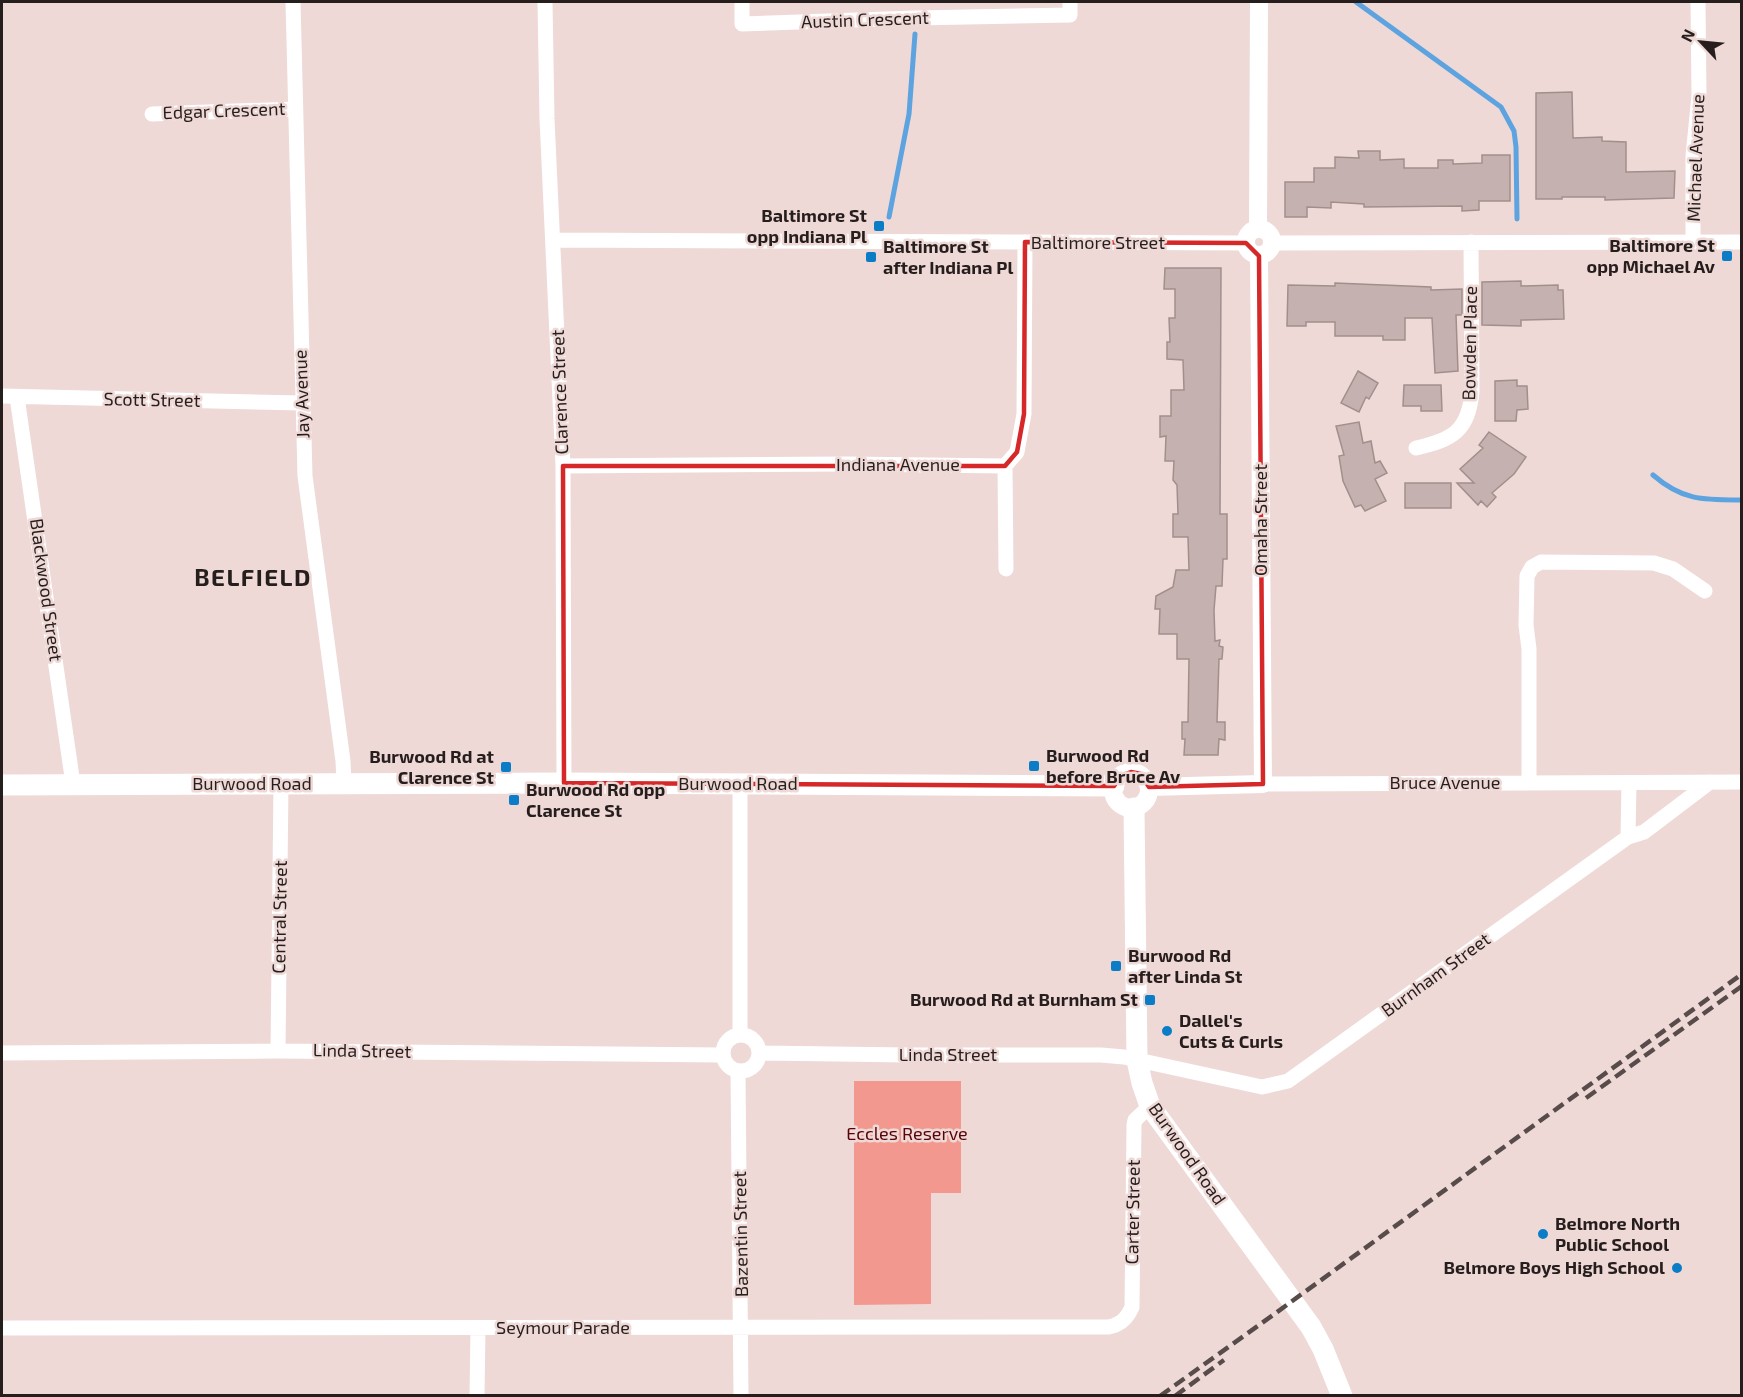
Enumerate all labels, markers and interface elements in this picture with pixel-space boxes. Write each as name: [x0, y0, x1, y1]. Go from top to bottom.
street label: Austin Crescent: [801, 6, 929, 32]
north arrow: [1671, 12, 1731, 72]
text: N: [1676, 26, 1698, 45]
street label: Michael Avenue: [1682, 94, 1708, 222]
street label: Edgar Crescent: [162, 97, 286, 123]
place label: Baltimore St opp Indiana Pl: [747, 204, 868, 247]
marker: Baltimore St opp Indiana Pl: [872, 219, 886, 233]
street label: Baltimore Street: [1031, 231, 1165, 253]
place label: Baltimore St opp Michael Av: [1587, 234, 1716, 277]
place label: Baltimore St after Indiana Pl: [883, 235, 1013, 278]
marker: Baltimore St opp Michael Av: [1720, 249, 1734, 263]
marker: Baltimore St after Indiana Pl: [864, 250, 878, 264]
street label: Bowden Place: [1457, 285, 1481, 401]
street label: Clarence Street: [546, 329, 572, 455]
street label: Jay Avenue: [288, 349, 314, 439]
street label: Scott Street: [103, 387, 201, 411]
street label: Indiana Avenue: [836, 453, 960, 475]
street label: Omaha Street: [1249, 464, 1271, 576]
street label: Blackwood Street: [26, 517, 68, 663]
district label: BELFIELD: [194, 562, 312, 591]
place label: Burwood Rd before Bruce Av: [1046, 744, 1181, 787]
place label: Burwood Rd at Clarence St: [369, 745, 495, 788]
marker: Burwood Rd before Bruce Av: [1027, 759, 1041, 773]
marker: Burwood Rd at Clarence St: [499, 760, 513, 774]
street label: Bruce Avenue: [1390, 771, 1500, 793]
street label: Burwood Road: [192, 772, 312, 794]
street label: Burwood Road: [678, 772, 798, 794]
place label: Burwood Rd opp Clarence St: [526, 778, 666, 821]
marker: Burwood Rd opp Clarence St: [507, 793, 521, 807]
street label: Central Street: [267, 860, 291, 974]
street label: Burnham Street: [1377, 927, 1494, 1021]
place label: Burwood Rd after Linda St: [1128, 944, 1243, 987]
marker: Burwood Rd after Linda St: [1109, 959, 1123, 973]
place label: Burwood Rd at Burnham St: [910, 988, 1139, 1010]
marker: Burwood Rd at Burnham St: [1143, 993, 1157, 1007]
place label: Dallel's Cuts & Curls: [1179, 1009, 1283, 1052]
marker: Dallel's Cuts & Curls: [1160, 1024, 1174, 1038]
street label: Linda Street: [313, 1038, 412, 1062]
street label: Linda Street: [899, 1043, 997, 1065]
street label: Burwood Road: [1144, 1098, 1231, 1209]
park label: Eccles Reserve: [846, 1122, 968, 1144]
street label: Carter Street: [1120, 1159, 1144, 1265]
street label: Bazentin Street: [728, 1171, 752, 1297]
place label: Belmore North Public School: [1555, 1212, 1680, 1255]
marker: Belmore North Public School: [1536, 1227, 1550, 1241]
place label: Belmore Boys High School: [1444, 1256, 1665, 1278]
marker: Belmore Boys High School: [1670, 1261, 1684, 1275]
street label: Seymour Parade: [496, 1316, 630, 1338]

